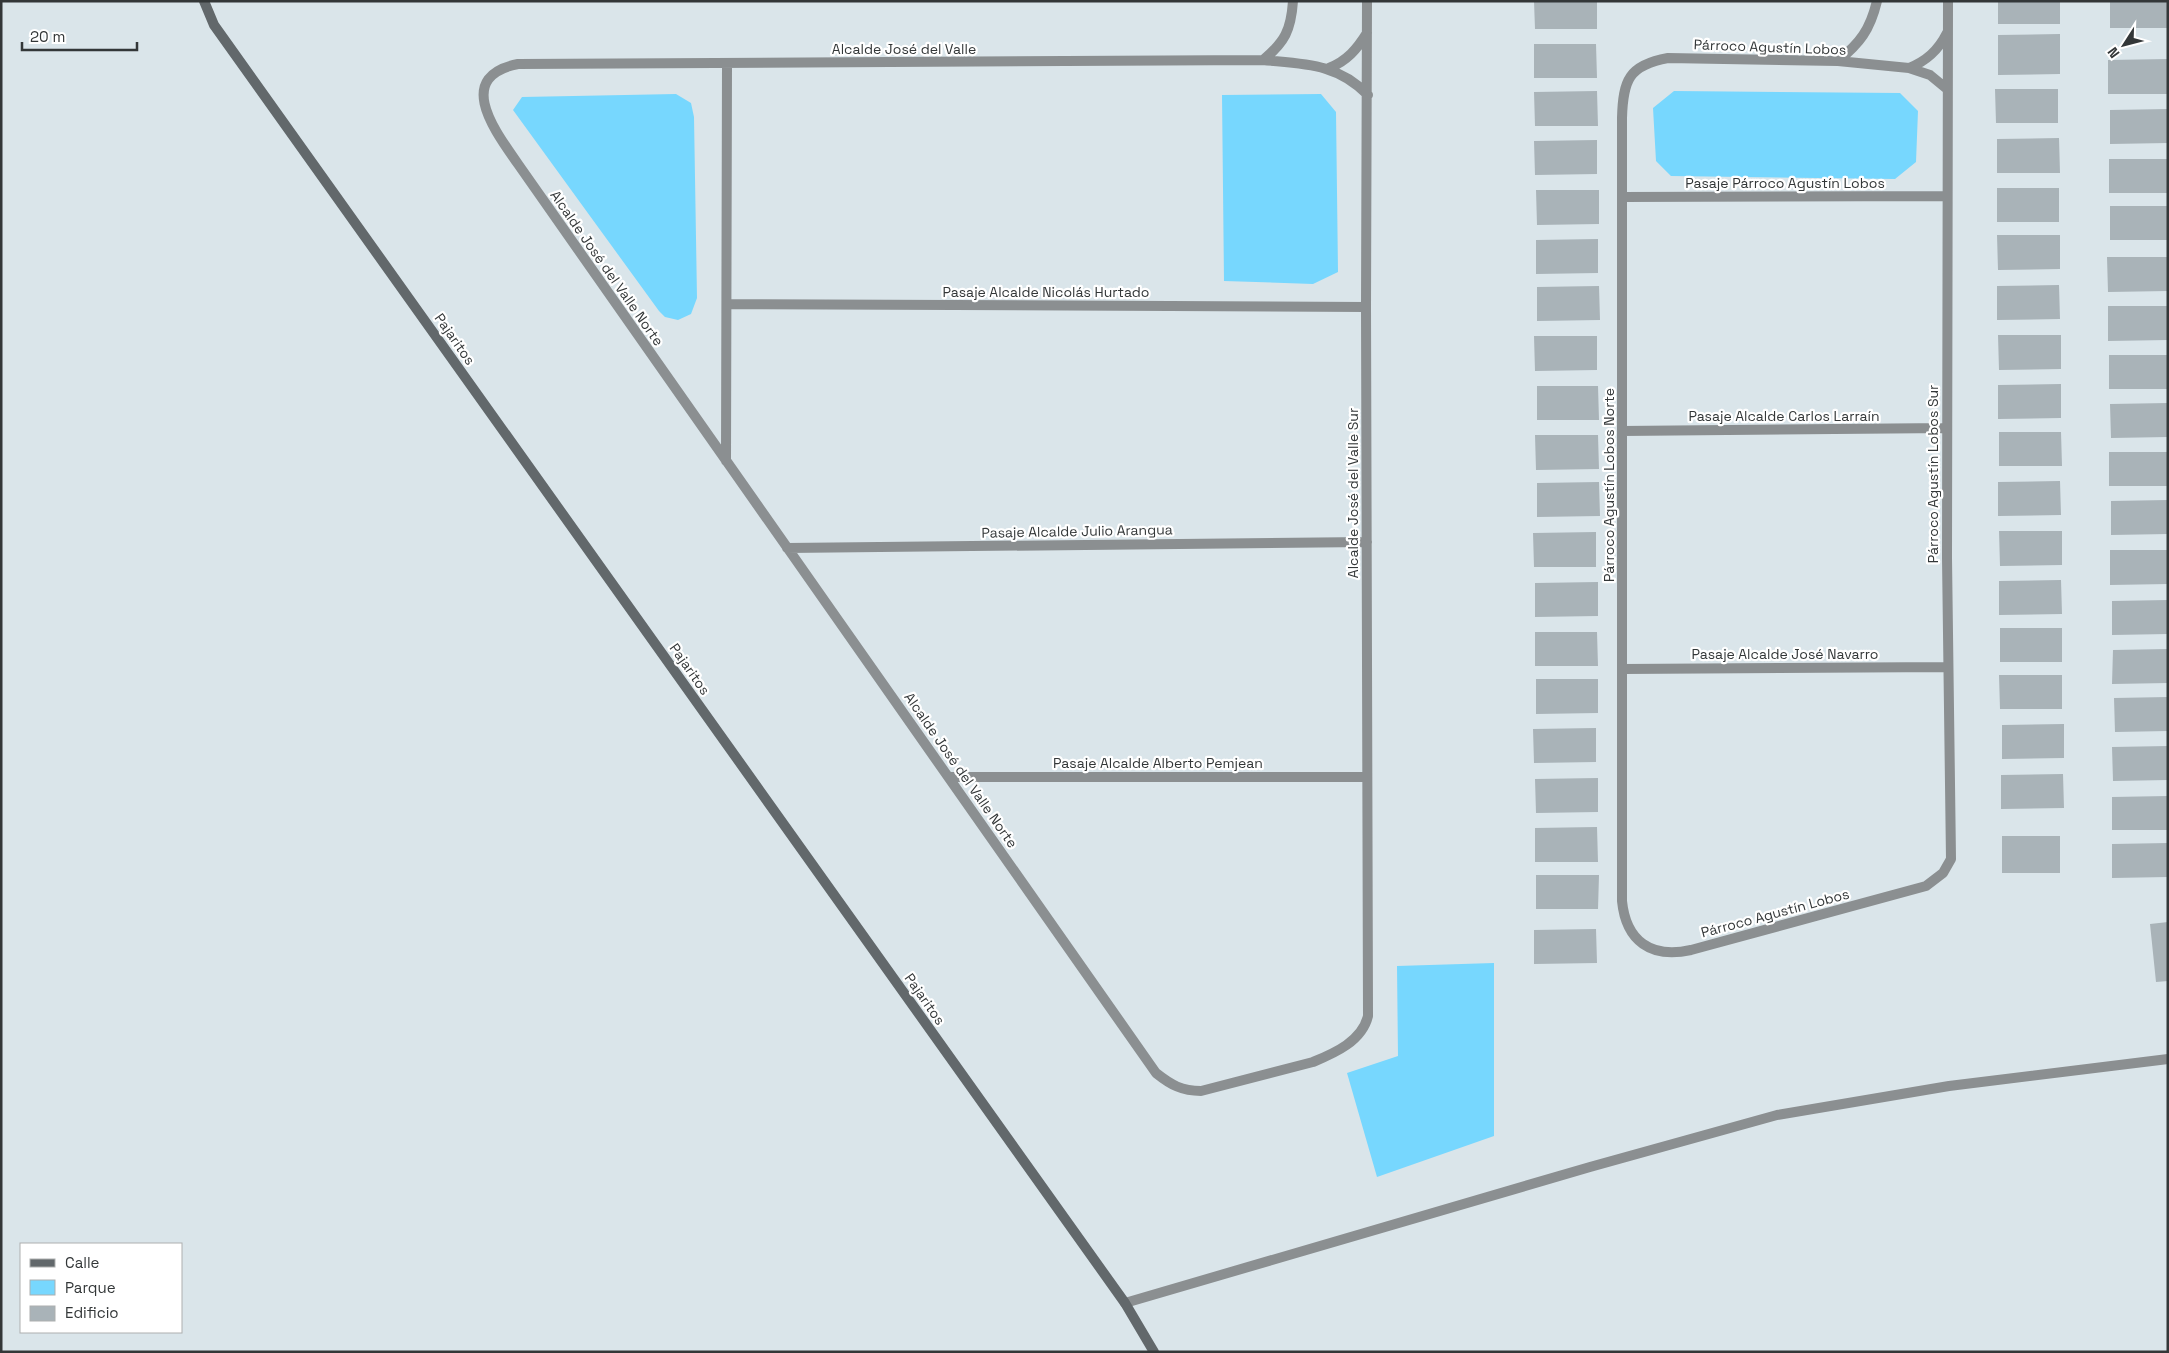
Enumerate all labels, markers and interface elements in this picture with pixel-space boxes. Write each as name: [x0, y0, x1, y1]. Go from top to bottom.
scale bar: [22, 20, 138, 52]
north arrow: [2099, 20, 2149, 70]
text: 20 m: [30, 27, 65, 46]
street label: Párroco Agustín Lobos: [1693, 35, 1847, 59]
street label: Alcalde José del Valle: [832, 40, 976, 58]
text: N: [2103, 44, 2124, 62]
street label: Pasaje Párroco Agustín Lobos: [1685, 174, 1885, 192]
street label: Alcalde José del Valle Norte: [546, 187, 668, 349]
street label: Pasaje Alcalde Nicolás Hurtado: [943, 283, 1149, 301]
street label: Pajaritos: [431, 310, 479, 368]
street label: Párroco Agustín Lobos Sur: [1924, 385, 1942, 563]
street label: Párroco Agustín Lobos Norte: [1600, 388, 1618, 582]
street label: Pasaje Alcalde Carlos Larraín: [1688, 407, 1880, 425]
street label: Alcalde José del Valle Sur: [1344, 408, 1362, 578]
street label: Pasaje Alcalde Julio Arangua: [981, 520, 1173, 542]
street label: Pajaritos: [666, 640, 714, 698]
street label: Pasaje Alcalde José Navarro: [1692, 645, 1878, 663]
street label: Alcalde José del Valle Norte: [900, 689, 1022, 851]
street label: Pasaje Alcalde Alberto Pemjean: [1053, 754, 1263, 772]
street label: Párroco Agustín Lobos: [1699, 885, 1851, 941]
street label: Pajaritos: [901, 970, 949, 1028]
legend: [20, 1243, 182, 1333]
text: Calle: [65, 1253, 100, 1272]
text: Parque: [65, 1278, 116, 1297]
text: Edificio: [65, 1303, 119, 1322]

